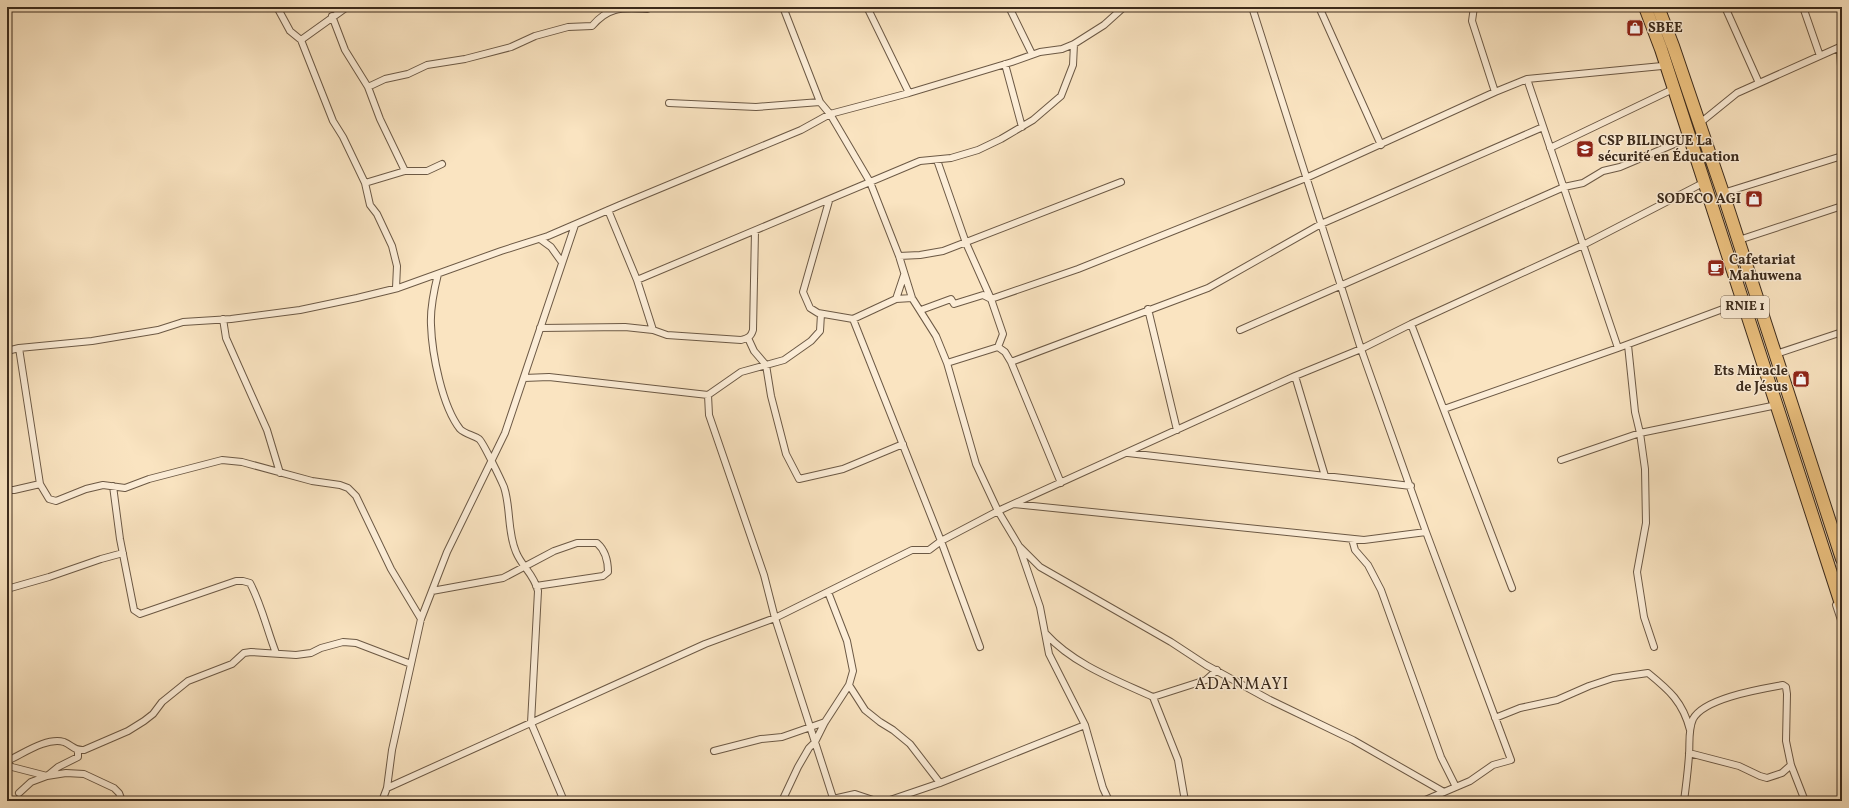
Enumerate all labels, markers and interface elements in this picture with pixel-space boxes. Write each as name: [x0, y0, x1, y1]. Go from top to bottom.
shop icon: SBEE: [1625, 18, 1645, 38]
place label: SBEE: [1648, 19, 1683, 38]
place label: CSP BILINGUE La sécurité en Éducation: [1598, 132, 1740, 167]
school or university icon: CSP BILINGUE La sécurité en Éducation: [1575, 139, 1595, 159]
shop icon: SODECO AGI: [1744, 189, 1764, 209]
place label: SODECO AGI: [1657, 190, 1741, 209]
place label: Cafetariat Mahuwena: [1729, 251, 1802, 286]
cafe icon: Cafetariat Mahuwena: [1706, 258, 1726, 278]
road number: RNIE 1: [1721, 296, 1769, 318]
place label: Ets Miracle de Jésus: [1714, 362, 1788, 397]
shop icon: Ets Miracle de Jésus: [1791, 369, 1811, 389]
district label: ADANMAYI: [1195, 674, 1289, 696]

